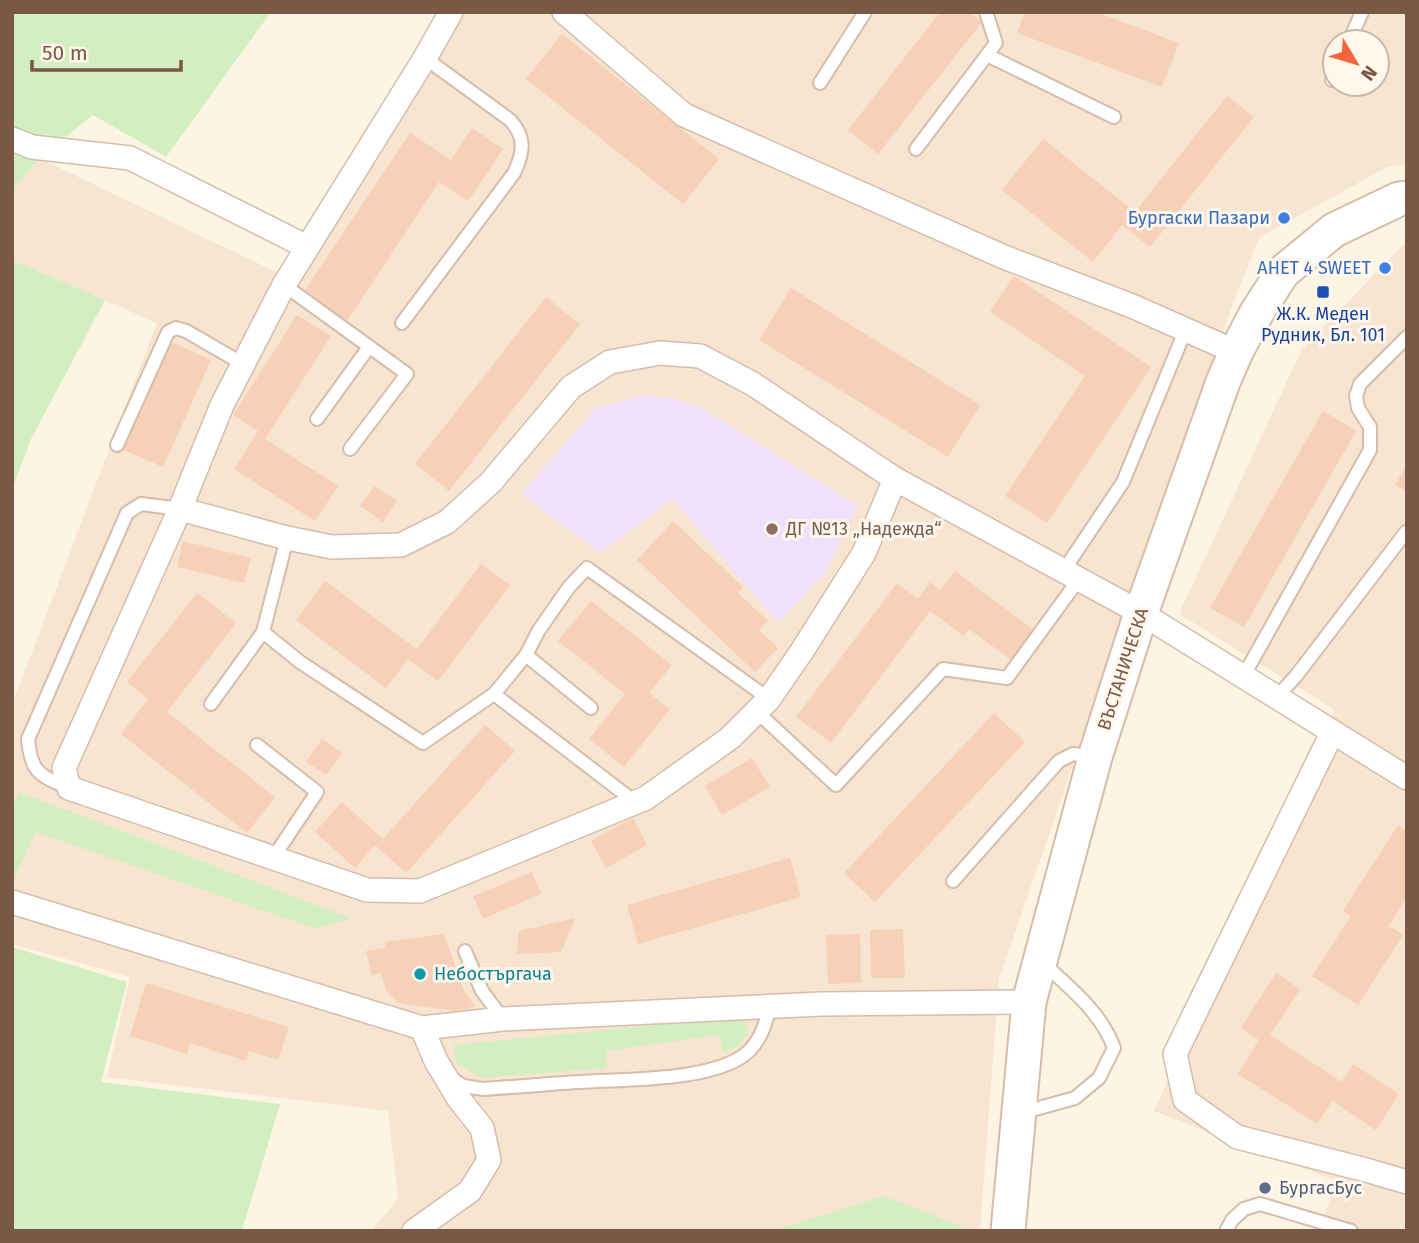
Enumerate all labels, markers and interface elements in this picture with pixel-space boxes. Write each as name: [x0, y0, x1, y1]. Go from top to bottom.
scale bar: [32, 28, 180, 72]
north arrow: [1321, 28, 1391, 98]
text: 50 m: [42, 40, 88, 66]
text: N: [1356, 61, 1382, 85]
place label: Бургаски Пазари: [1128, 207, 1270, 229]
marker: Бургаски Пазари: [1276, 210, 1292, 226]
place label: АНЕТ 4 SWEET: [1257, 257, 1372, 279]
marker: АНЕТ 4 SWEET: [1377, 260, 1393, 276]
marker: Ж.К. Меден Рудник, Бл. 101: [1315, 284, 1331, 300]
place label: Ж.К. Меден Рудник, Бл. 101: [1261, 303, 1385, 346]
place label: ДГ №13 „Надежда“: [785, 518, 942, 540]
marker: ДГ №13 „Надежда“: [764, 521, 780, 537]
street label: ВЪСТАНИЧЕСКА: [1093, 604, 1153, 733]
place label: Небостъргача: [434, 963, 552, 985]
marker: Небостъргача: [412, 966, 428, 982]
place label: БургасБус: [1279, 1177, 1362, 1199]
marker: БургасБус: [1257, 1180, 1273, 1196]

